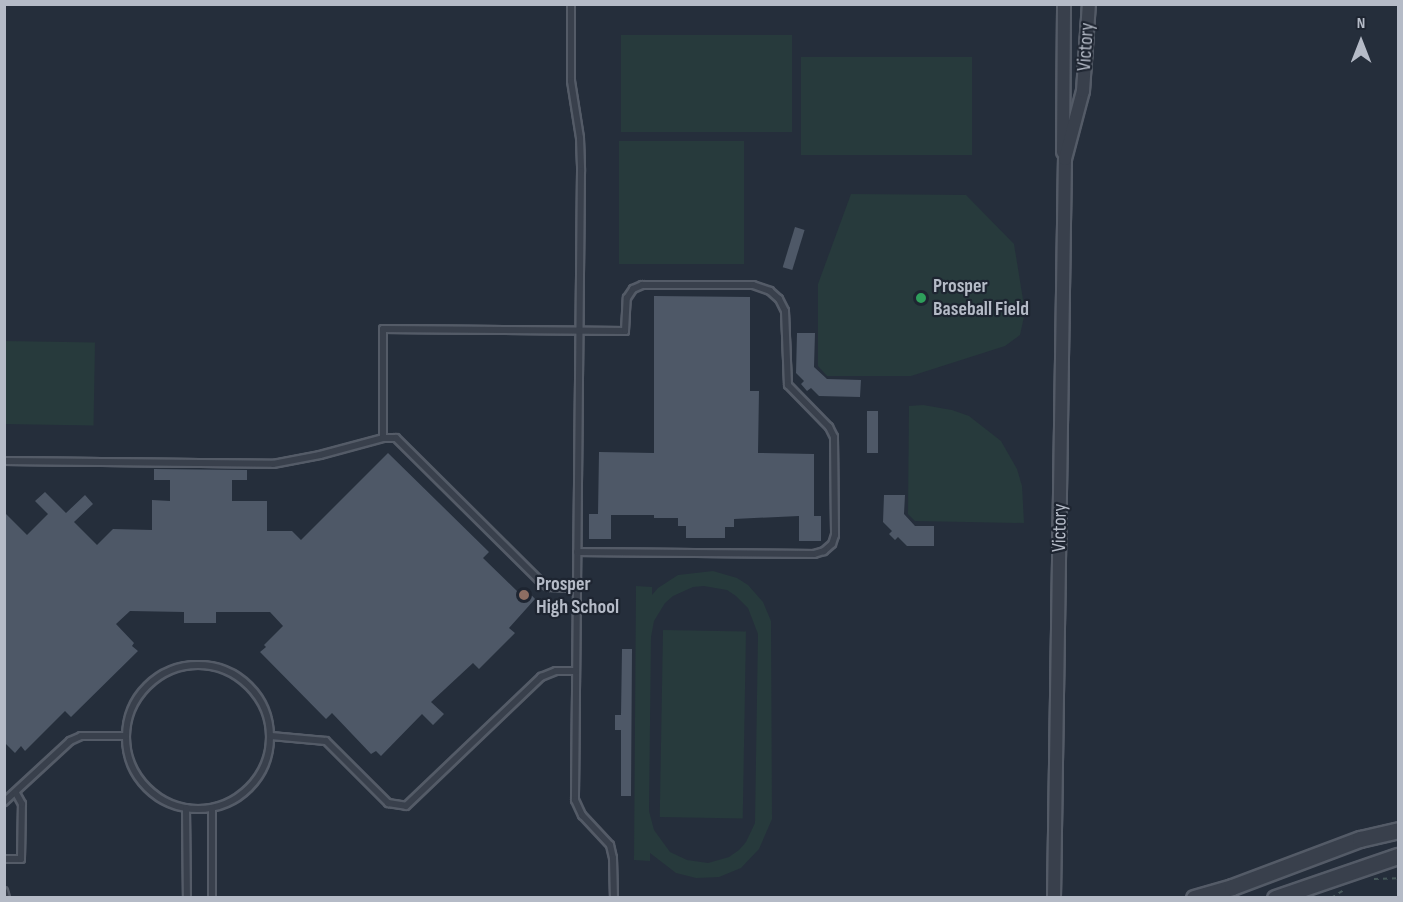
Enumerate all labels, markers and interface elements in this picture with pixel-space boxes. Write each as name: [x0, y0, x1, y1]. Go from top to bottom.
north arrow: [1331, 12, 1391, 72]
text: N: [1357, 14, 1365, 33]
street label: Victory: [1072, 22, 1100, 72]
place label: Prosper Baseball Field: [933, 274, 1029, 321]
marker: Prosper Baseball Field: [914, 291, 928, 305]
street label: Victory: [1048, 504, 1072, 552]
place label: Prosper High School: [536, 572, 619, 619]
marker: Prosper High School: [517, 588, 531, 602]

